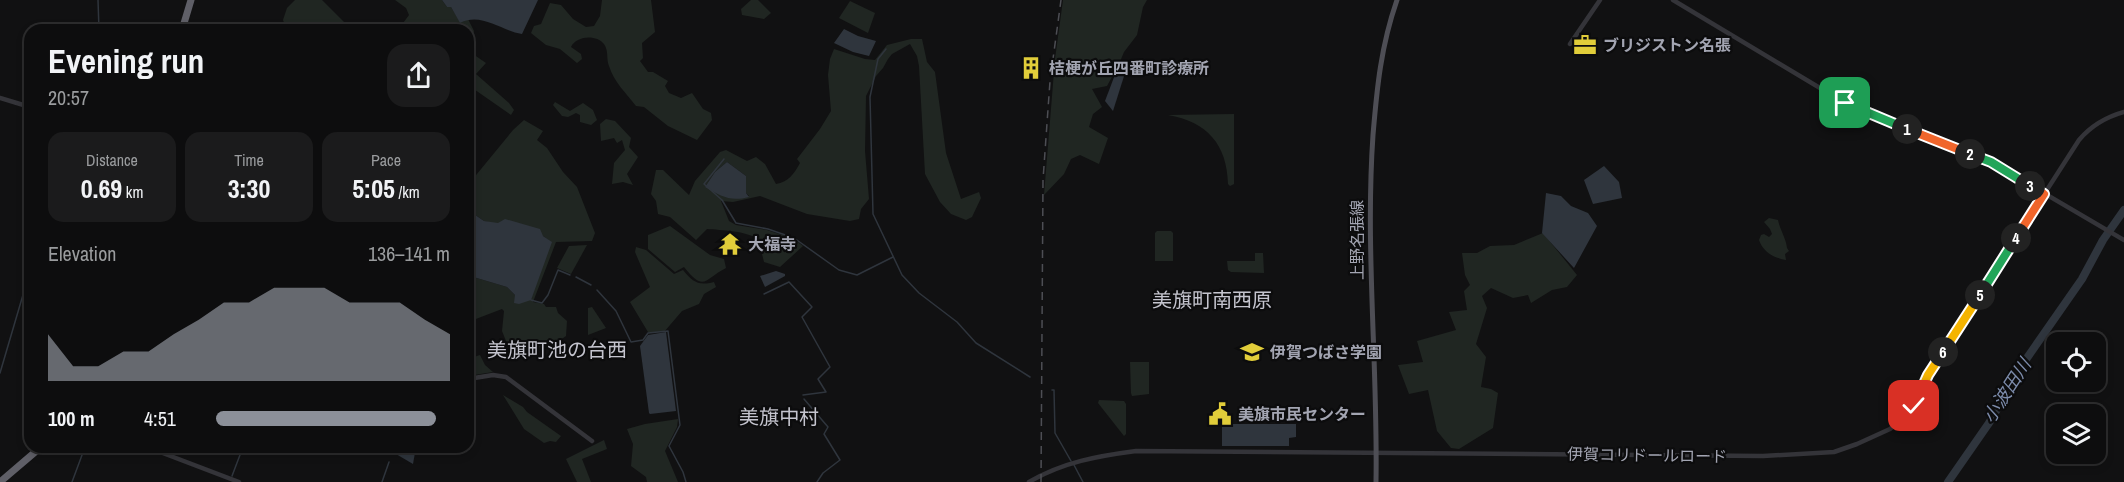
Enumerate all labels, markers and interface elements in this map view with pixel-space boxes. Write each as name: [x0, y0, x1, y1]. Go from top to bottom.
office icon: ブリジストン名張: [1572, 32, 1598, 58]
place label: ブリジストン名張: [1603, 34, 1731, 56]
text: Evening run: [48, 39, 204, 83]
button: share: [387, 44, 450, 107]
building icon: 桔梗が丘四番町診療所: [1018, 55, 1044, 81]
place label: 桔梗が丘四番町診療所: [1049, 57, 1209, 79]
pin: [1819, 77, 1870, 128]
text: 20:57: [48, 84, 89, 111]
icon: arrive: [1828, 86, 1861, 119]
pin: 1: [1892, 114, 1922, 144]
text: 1: [1903, 118, 1911, 140]
pin: 2: [1955, 139, 1985, 169]
text: 2: [1966, 143, 1974, 165]
text: Distance: [86, 149, 138, 171]
text: Time: [234, 149, 264, 171]
text: Pace: [371, 149, 401, 171]
text: 0.69: [81, 171, 122, 206]
text: 3:30: [228, 171, 270, 206]
text: 5:05: [352, 171, 395, 206]
pin: 3: [2015, 171, 2045, 201]
text: 3: [2026, 175, 2034, 197]
text: km: [122, 181, 143, 203]
text: /km: [395, 181, 420, 203]
street label: 上野名張線: [1346, 200, 1368, 280]
pin: 4: [2001, 223, 2031, 253]
text: 4: [2012, 227, 2020, 249]
temple icon: 大福寺: [717, 231, 743, 257]
place label: 大福寺: [748, 233, 796, 255]
text: Elevation: [48, 240, 116, 267]
text: 136–141 m: [368, 240, 450, 267]
pin: 5: [1965, 280, 1995, 310]
text: 5: [1976, 284, 1984, 306]
district label: 美旗町南西原: [1152, 286, 1272, 313]
map controls: [2046, 332, 2106, 464]
button: locate: [2046, 332, 2106, 392]
district label: 美旗町池の台西: [487, 336, 627, 363]
pin: 6: [1928, 337, 1958, 367]
school or university icon: 伊賀つばさ学園: [1239, 339, 1265, 365]
place label: 伊賀つばさ学園: [1269, 341, 1382, 363]
text: 6: [1939, 341, 1947, 363]
water label: 小波田川: [1976, 352, 2038, 428]
pin: [1888, 380, 1939, 431]
icon: check: [1897, 389, 1930, 422]
public building icon: 美旗市民センター: [1207, 401, 1233, 427]
district label: 美旗中村: [739, 403, 819, 430]
place label: 美旗市民センター: [1238, 403, 1366, 425]
button: layers: [2046, 404, 2106, 464]
text: 100 m: [48, 405, 95, 432]
text: 4:51: [144, 405, 176, 432]
street label: 伊賀コリドールロード: [1567, 443, 1727, 467]

